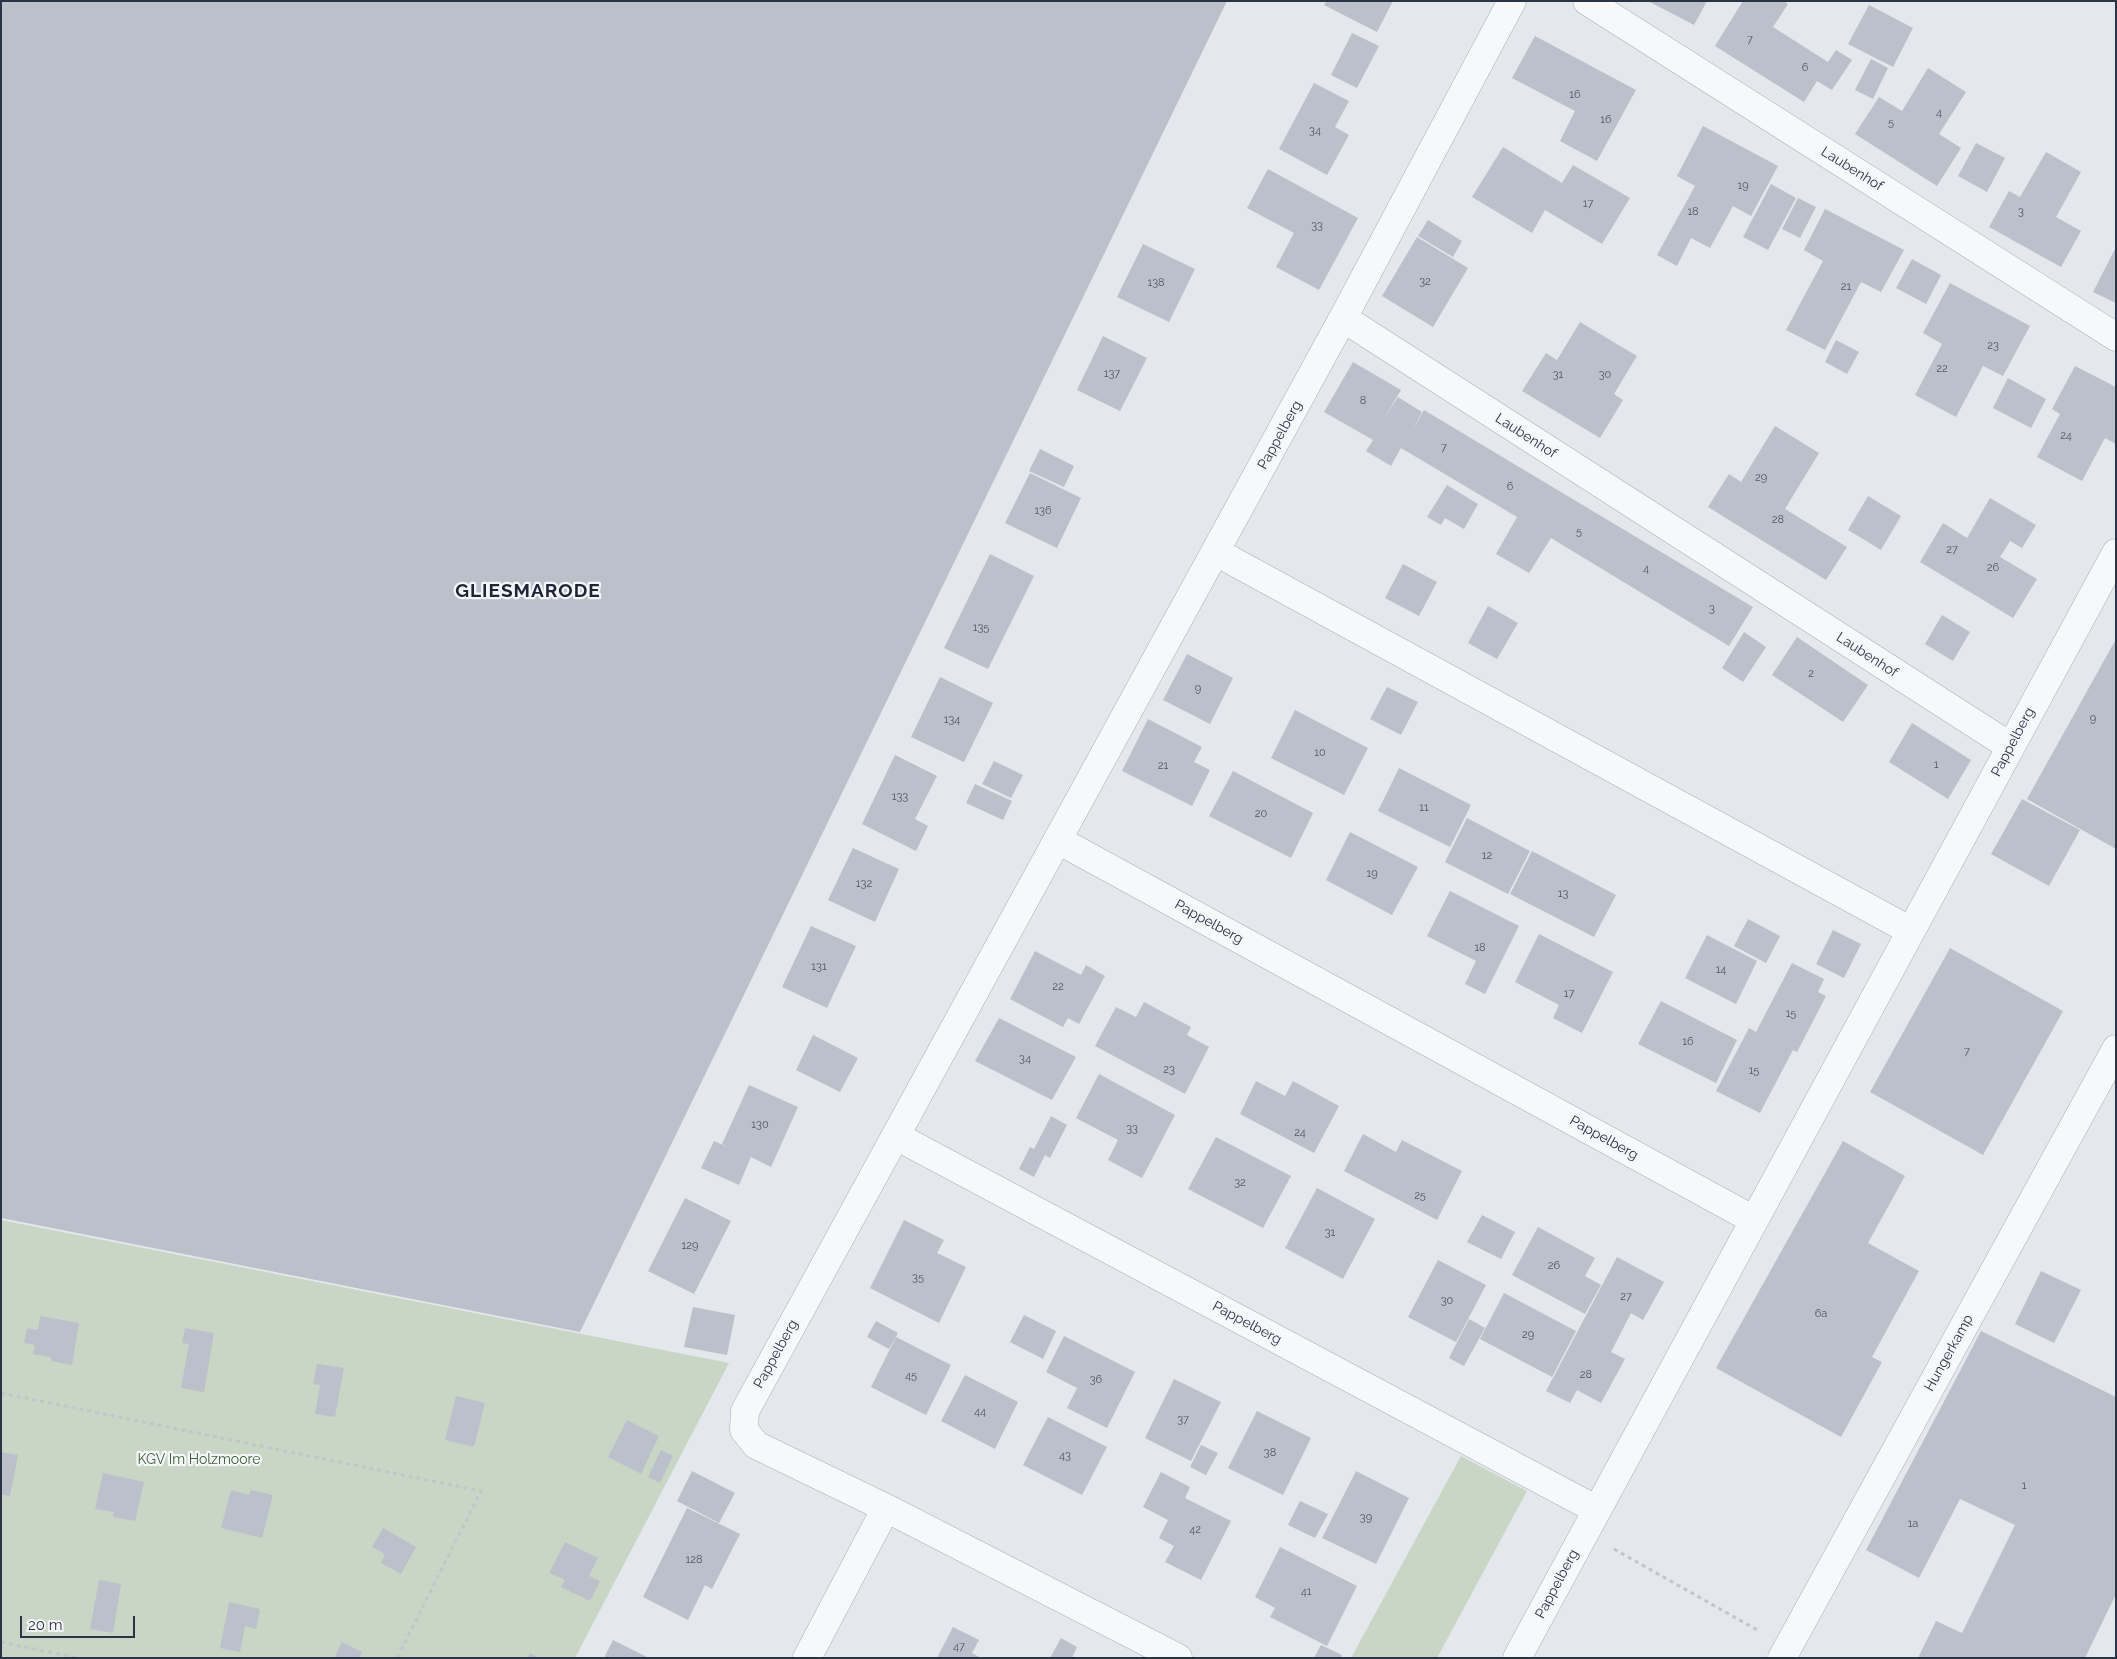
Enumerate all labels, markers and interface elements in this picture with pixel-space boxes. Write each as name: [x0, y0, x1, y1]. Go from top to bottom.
house number: 7: [1747, 33, 1753, 47]
house number: 6: [1802, 61, 1808, 75]
house number: 16: [1569, 88, 1581, 102]
house number: 4: [1936, 106, 1942, 120]
house number: 16: [1600, 113, 1612, 127]
house number: 5: [1888, 116, 1894, 130]
house number: 34: [1309, 124, 1321, 138]
street label: Laubenhof: [1818, 143, 1886, 195]
house number: 19: [1737, 179, 1749, 193]
house number: 17: [1583, 197, 1593, 211]
house number: 18: [1687, 205, 1699, 219]
house number: 3: [2018, 205, 2024, 219]
house number: 33: [1311, 219, 1323, 233]
house number: 32: [1419, 275, 1431, 289]
house number: 138: [1147, 276, 1165, 290]
house number: 21: [1841, 280, 1851, 294]
house number: 23: [1987, 339, 1999, 353]
house number: 22: [1936, 362, 1948, 376]
house number: 137: [1104, 367, 1120, 381]
house number: 31: [1553, 368, 1563, 382]
house number: 30: [1599, 368, 1611, 382]
house number: 8: [1360, 394, 1366, 408]
street label: Pappelberg: [1254, 398, 1306, 472]
street label: Laubenhof: [1492, 410, 1560, 462]
house number: 24: [2060, 429, 2072, 443]
house number: 7: [1441, 441, 1447, 455]
house number: 29: [1755, 471, 1767, 485]
house number: 6: [1507, 480, 1513, 494]
house number: 136: [1034, 504, 1052, 518]
house number: 28: [1772, 513, 1784, 527]
house number: 5: [1576, 525, 1582, 539]
house number: 27: [1946, 543, 1958, 557]
house number: 26: [1987, 561, 1999, 575]
house number: 4: [1643, 562, 1649, 576]
district label: GLIESMARODE: [454, 580, 602, 602]
house number: 3: [1709, 602, 1715, 616]
house number: 135: [973, 621, 989, 635]
street label: Laubenhof: [1833, 629, 1901, 681]
house number: 2: [1808, 667, 1814, 681]
house number: 9: [1195, 682, 1201, 696]
street label: Pappelberg: [1988, 705, 2038, 779]
house number: 9: [2090, 712, 2096, 726]
house number: 134: [944, 713, 960, 727]
house number: 10: [1314, 746, 1326, 760]
house number: 1: [1934, 758, 1938, 772]
house number: 21: [1158, 759, 1168, 773]
house number: 133: [892, 790, 908, 804]
house number: 11: [1419, 801, 1429, 815]
house number: 20: [1255, 807, 1267, 821]
house number: 12: [1482, 849, 1492, 863]
house number: 19: [1366, 867, 1378, 881]
house number: 132: [856, 877, 872, 891]
house number: 13: [1558, 887, 1568, 901]
street label: Pappelberg: [1172, 896, 1246, 948]
house number: 18: [1474, 941, 1486, 955]
house number: 131: [811, 960, 827, 974]
house number: 14: [1716, 963, 1726, 977]
house number: 22: [1052, 980, 1064, 994]
house number: 17: [1564, 987, 1574, 1001]
house number: 15: [1786, 1007, 1796, 1021]
house number: 16: [1682, 1035, 1694, 1049]
house number: 7: [1964, 1045, 1970, 1059]
house number: 34: [1019, 1052, 1031, 1066]
house number: 23: [1163, 1063, 1175, 1077]
house number: 15: [1749, 1064, 1759, 1078]
street label: Pappelberg: [1567, 1112, 1641, 1164]
house number: 130: [751, 1118, 769, 1132]
house number: 33: [1126, 1122, 1138, 1136]
house number: 24: [1294, 1126, 1306, 1140]
house number: 32: [1234, 1176, 1246, 1190]
house number: 25: [1414, 1189, 1426, 1203]
house number: 31: [1325, 1226, 1335, 1240]
house number: 129: [682, 1239, 698, 1253]
house number: 26: [1548, 1259, 1560, 1273]
house number: 35: [912, 1271, 924, 1285]
house number: 27: [1620, 1290, 1632, 1304]
house number: 30: [1441, 1294, 1453, 1308]
street label: Pappelberg: [1210, 1298, 1284, 1348]
house number: 6a: [1815, 1307, 1827, 1321]
street label: Hungerkamp: [1921, 1312, 1977, 1394]
street label: Pappelberg: [750, 1317, 802, 1391]
house number: 29: [1522, 1328, 1534, 1342]
house number: 28: [1580, 1368, 1592, 1382]
house number: 45: [905, 1369, 917, 1383]
house number: 36: [1090, 1373, 1102, 1387]
house number: 44: [974, 1405, 986, 1419]
house number: 37: [1177, 1413, 1189, 1427]
house number: 38: [1264, 1446, 1276, 1460]
house number: 43: [1059, 1449, 1071, 1463]
park label: KGV Im Holzmoore: [138, 1452, 260, 1468]
house number: 1: [2022, 1479, 2026, 1493]
house number: 39: [1360, 1511, 1372, 1525]
house number: 1a: [1908, 1517, 1918, 1531]
house number: 42: [1189, 1523, 1201, 1537]
street label: Pappelberg: [1532, 1547, 1582, 1621]
house number: 128: [686, 1553, 702, 1567]
house number: 41: [1301, 1585, 1311, 1599]
scale bar: [22, 1606, 138, 1638]
text: 20 m: [28, 1616, 63, 1634]
house number: 47: [953, 1640, 965, 1654]

